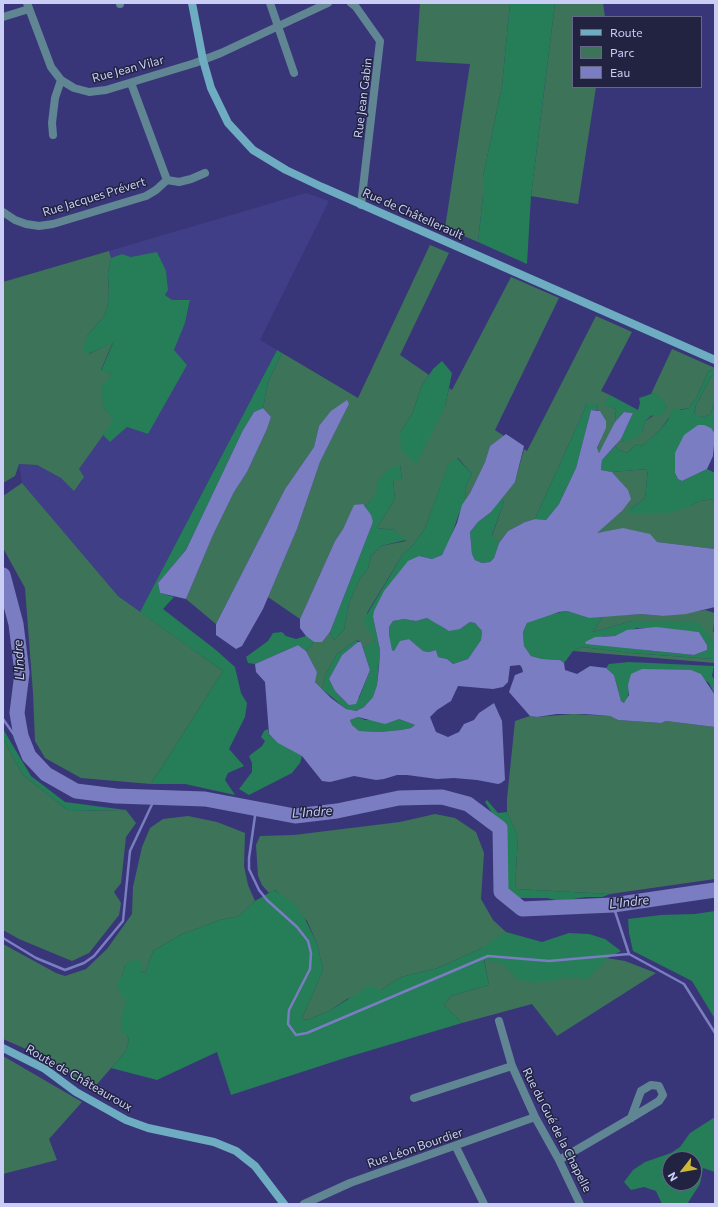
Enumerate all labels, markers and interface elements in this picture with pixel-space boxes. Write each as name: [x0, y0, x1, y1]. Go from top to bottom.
legend: [572, 16, 702, 88]
text: Route: [610, 25, 643, 39]
text: Parc: [610, 45, 634, 59]
street label: Rue Jean Vilar: [90, 52, 166, 86]
street label: Rue Jean Gabin: [351, 57, 375, 139]
text: Eau: [610, 65, 630, 79]
street label: Rue Jacques Prévert: [41, 174, 147, 220]
street label: Rue de Châtellerault: [360, 185, 466, 243]
water label: L'Indre: [10, 639, 28, 681]
water label: L'Indre: [291, 803, 333, 821]
water label: L'Indre: [608, 892, 650, 912]
street label: Route de Châteauroux: [23, 1042, 135, 1114]
street label: Rue du Gué de la Chapelle: [519, 1065, 595, 1195]
street label: Rue Léon Bourdier: [365, 1125, 465, 1171]
north arrow: [662, 1151, 702, 1191]
text: N: [664, 1170, 680, 1184]

